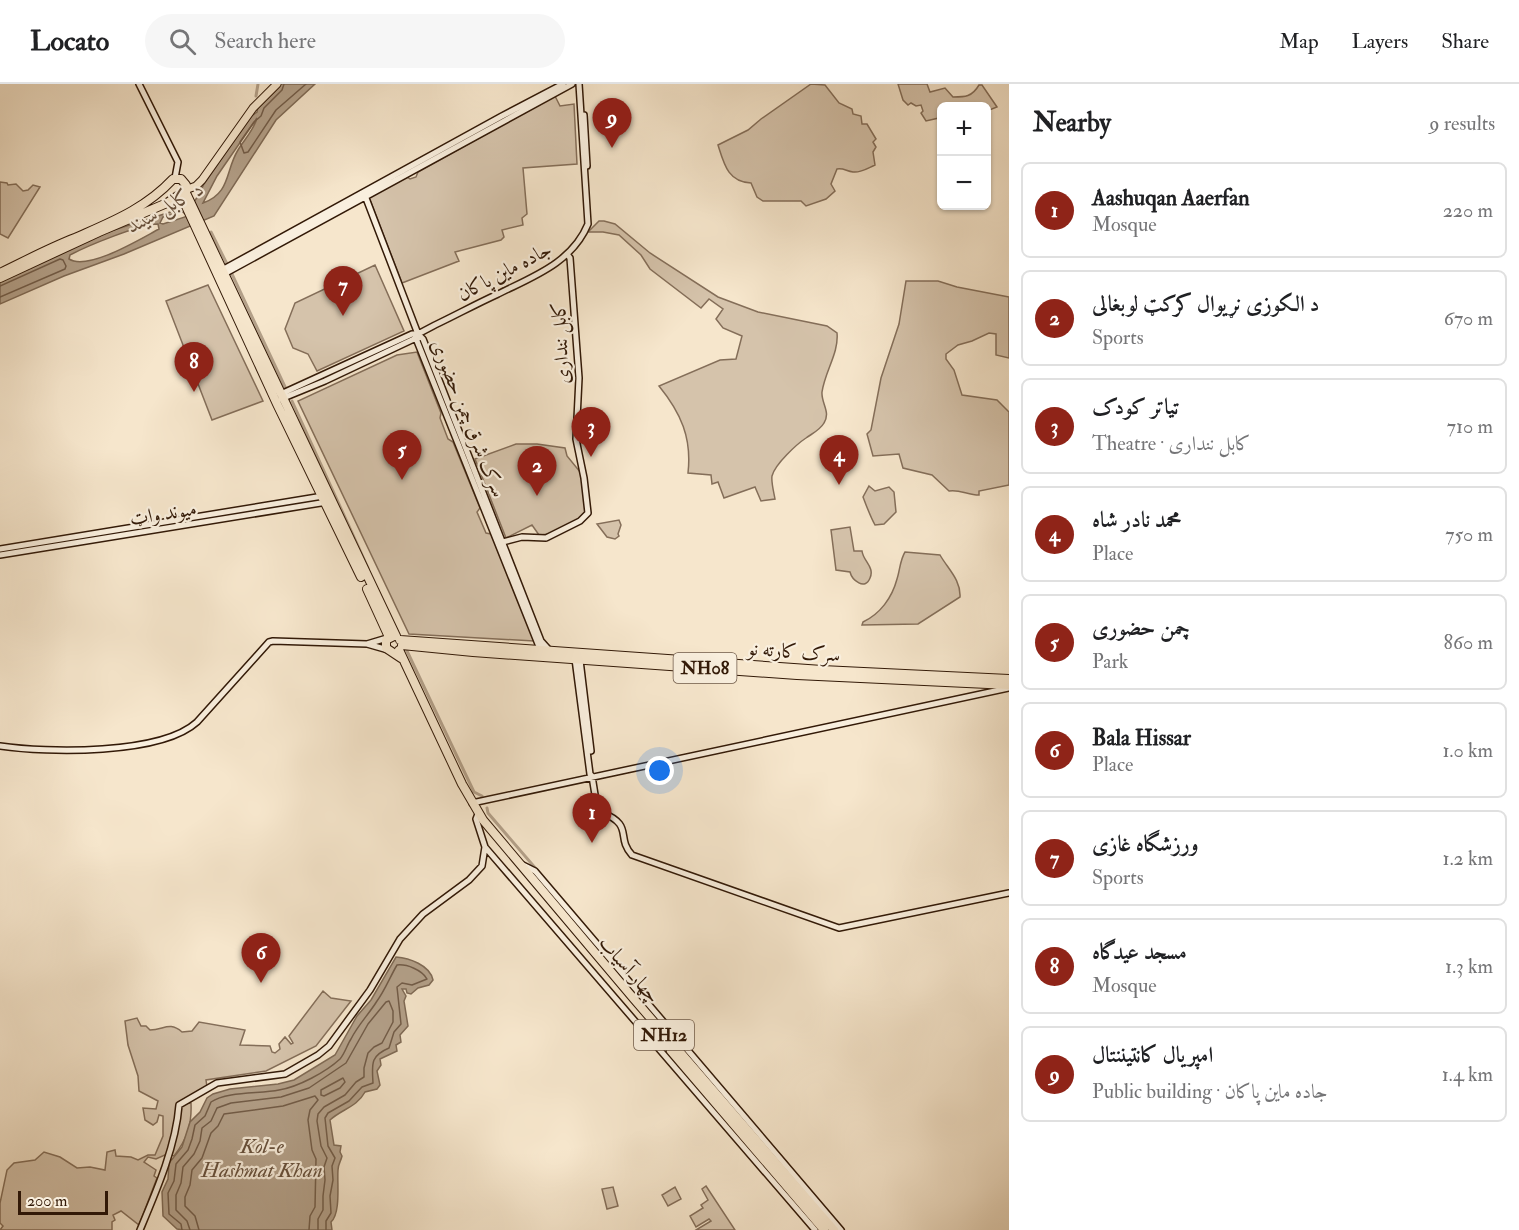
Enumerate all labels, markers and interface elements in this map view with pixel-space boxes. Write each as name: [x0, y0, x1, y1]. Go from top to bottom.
search box: [145, 14, 565, 68]
text: Locato: [30, 24, 109, 59]
icon: search: [166, 25, 199, 58]
text: Search here: [214, 27, 316, 55]
text: Map: [1279, 28, 1319, 55]
text: Layers: [1352, 28, 1408, 55]
text: Share: [1441, 28, 1489, 55]
pin: 9: [592, 98, 632, 148]
map controls: [937, 102, 991, 210]
button: +: [937, 102, 991, 156]
text: Nearby: [1033, 107, 1111, 139]
text: 9 results: [1429, 111, 1495, 136]
button: −: [937, 156, 991, 210]
water label: د کابل سيند: [122, 175, 209, 241]
text: Aashuqan Aaerfan: [1092, 184, 1250, 212]
text: 1: [1051, 198, 1058, 223]
text: 220 m: [1443, 198, 1493, 223]
text: Mosque: [1092, 212, 1157, 237]
street label: جاده ماین پاکان: [453, 236, 557, 308]
pin: 7: [324, 266, 362, 316]
text: د الکوزی نړیوال کرکټ لوبغالی: [1092, 290, 1319, 318]
street label: کابل ننداری: [546, 301, 577, 385]
text: 2: [1049, 306, 1060, 331]
text: 670 m: [1444, 306, 1493, 331]
text: Sports: [1092, 325, 1144, 350]
street label: سرک شرق چمن حضوری: [425, 336, 512, 501]
pin: 8: [174, 342, 214, 392]
text: تیاتر کودک: [1092, 393, 1180, 421]
pin: 3: [572, 408, 610, 457]
text: 3: [1051, 414, 1058, 439]
text: 710 m: [1447, 414, 1493, 439]
pin: 5: [382, 430, 422, 480]
text: Theatre · کابل ننداری: [1092, 431, 1251, 456]
pin: 4: [820, 436, 858, 485]
pin: 2: [518, 446, 556, 496]
street label: میوند واټ: [128, 496, 198, 531]
text: محمد نادر شاه: [1092, 506, 1181, 534]
text: 4: [1049, 522, 1060, 547]
text: 750 m: [1445, 522, 1493, 547]
text: Place: [1092, 541, 1133, 566]
text: چمن حضوری: [1092, 614, 1190, 642]
text: 5: [1050, 630, 1059, 655]
text: 860 m: [1444, 630, 1493, 655]
street label: سرک کارته نو: [745, 636, 841, 668]
text: Park: [1092, 649, 1128, 674]
road number: NH08: [674, 653, 736, 683]
text: Bala Hissar: [1092, 724, 1191, 752]
text: 6: [1049, 738, 1060, 763]
text: 1.0 km: [1442, 738, 1493, 763]
text: Place: [1092, 752, 1133, 777]
your location: [645, 756, 674, 785]
pin: 1: [572, 794, 612, 843]
text: ورزشگاه غازی: [1092, 830, 1199, 858]
text: 7: [1050, 846, 1059, 871]
text: 1.2 km: [1443, 846, 1493, 871]
text: Sports: [1092, 865, 1144, 890]
street label: چهار آسیاب: [594, 930, 666, 1008]
pin: 6: [242, 934, 280, 983]
text: مسجد عیدگاه: [1092, 938, 1187, 966]
text: 8: [1050, 954, 1059, 979]
text: 1.3 km: [1445, 954, 1493, 979]
text: Mosque: [1092, 973, 1157, 998]
road number: NH12: [634, 1020, 694, 1050]
text: امپریال کانتیننتال: [1092, 1041, 1213, 1069]
text: 9: [1049, 1062, 1060, 1087]
text: 1.4 km: [1442, 1062, 1493, 1087]
text: Public building · جاده ماین پاکان: [1092, 1079, 1328, 1104]
water label: Kol-e Hashmat Khan: [200, 1133, 323, 1184]
scale bar: [18, 1188, 108, 1216]
text: 200 m: [27, 1191, 67, 1211]

